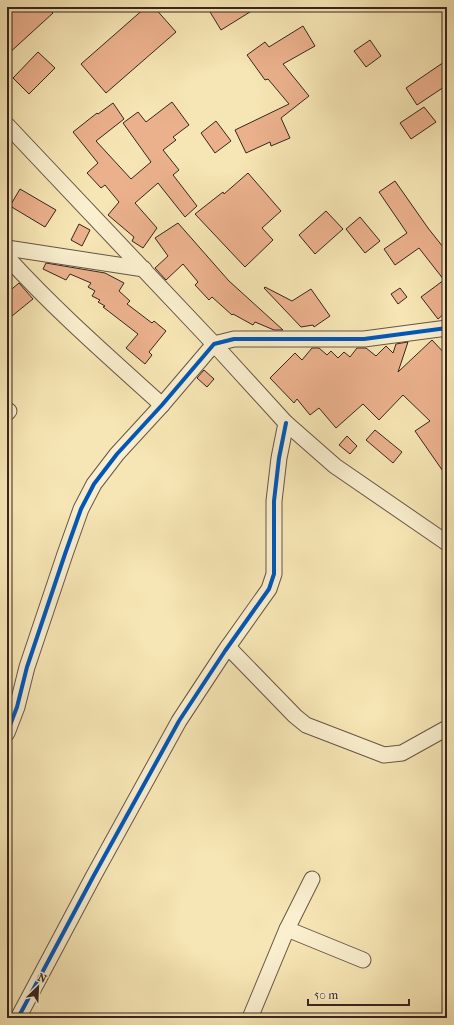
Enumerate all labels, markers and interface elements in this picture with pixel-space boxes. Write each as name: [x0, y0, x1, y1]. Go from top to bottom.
north arrow: [18, 967, 58, 1007]
text: N: [35, 971, 49, 986]
scale bar: [308, 981, 409, 1007]
text: 50 m: [314, 988, 338, 1002]

